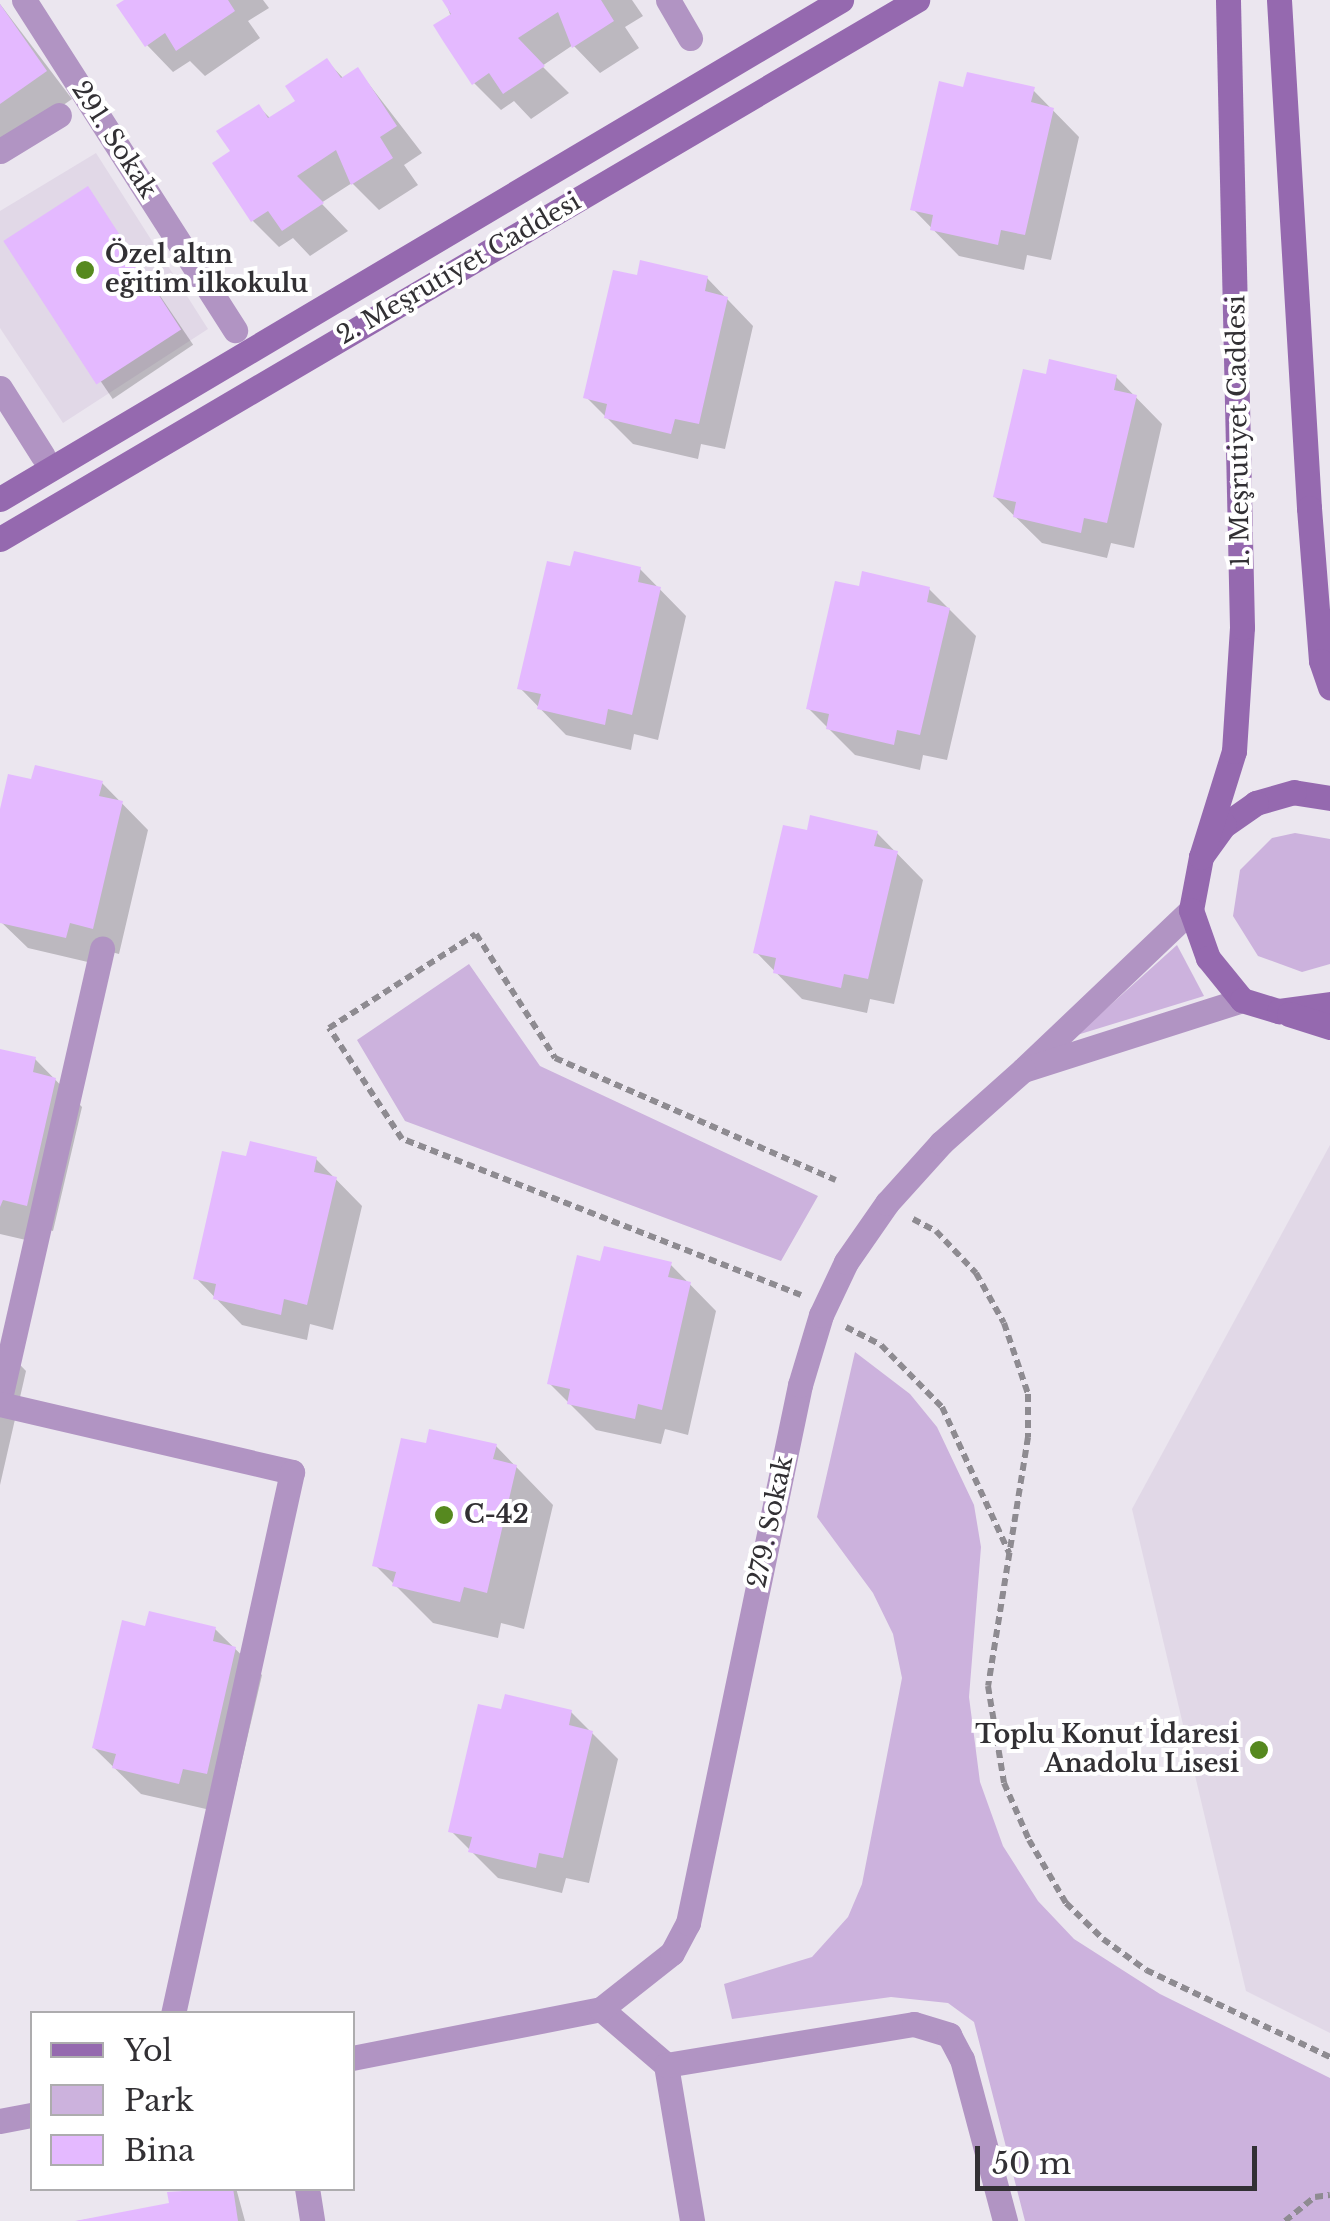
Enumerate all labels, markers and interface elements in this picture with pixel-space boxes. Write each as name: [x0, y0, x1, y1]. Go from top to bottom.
street label: 291. Sokak: [65, 76, 163, 204]
street label: 2. Meşrutiyet Caddesi: [332, 187, 586, 351]
place label: Özel altın eğitim ilkokulu: [105, 241, 308, 300]
marker: Özel altın eğitim ilkokulu: [74, 259, 96, 281]
street label: 1. Meşrutiyet Caddesi: [1222, 295, 1256, 567]
street label: 279. Sokak: [742, 1453, 800, 1591]
place label: C-42: [464, 1500, 529, 1530]
marker: C-42: [433, 1504, 455, 1526]
place label: Toplu Konut İdaresi Anadolu Lisesi: [975, 1721, 1239, 1780]
marker: Toplu Konut İdaresi Anadolu Lisesi: [1248, 1739, 1270, 1761]
legend: [30, 2011, 355, 2191]
text: Yol: [124, 2032, 172, 2069]
text: Park: [124, 2082, 194, 2119]
scale bar: [980, 2126, 1262, 2188]
text: Bina: [124, 2132, 195, 2169]
text: 50 m: [992, 2145, 1071, 2182]

